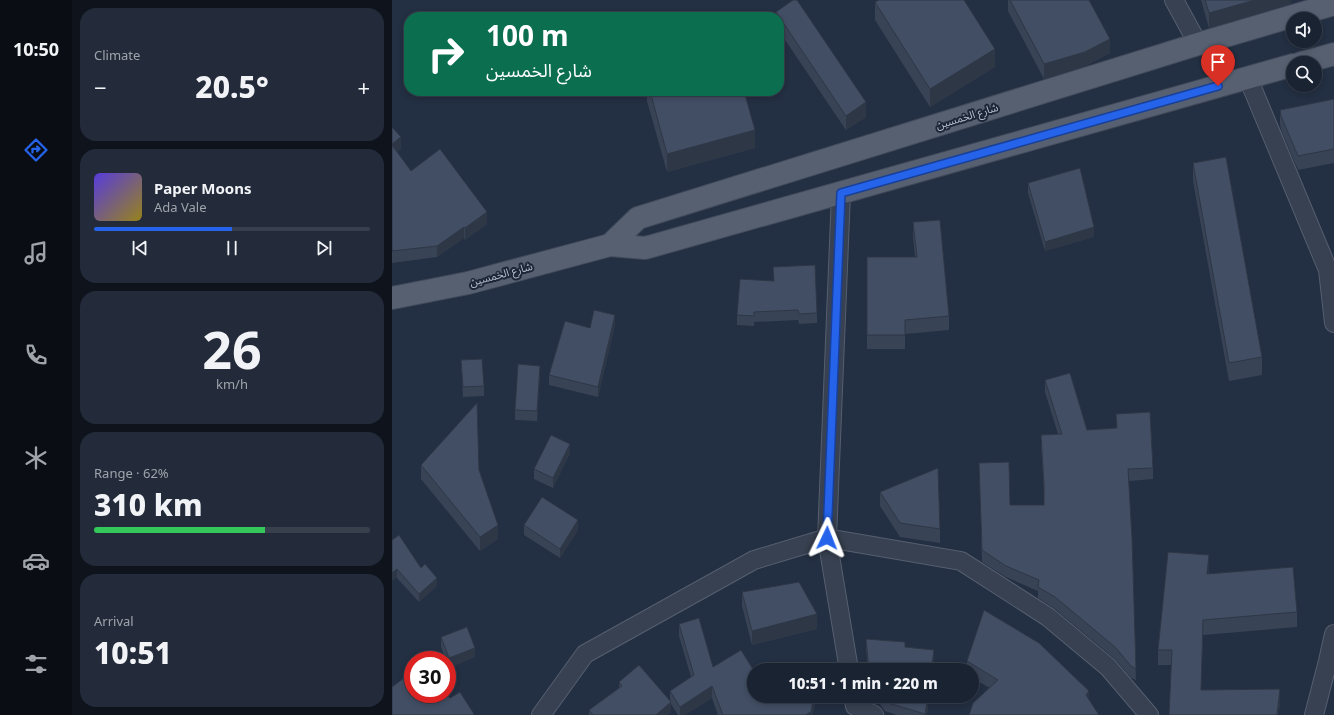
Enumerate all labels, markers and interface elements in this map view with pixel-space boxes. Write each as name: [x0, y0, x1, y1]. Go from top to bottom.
map controls: [1286, 12, 1322, 92]
button: sound: [1286, 12, 1322, 48]
text: 100 m: [486, 16, 569, 54]
icon: right: [420, 28, 472, 80]
text: 10:50: [13, 37, 59, 61]
pin: [1201, 45, 1235, 86]
text: Climate: [94, 46, 140, 64]
icon: arrive: [1207, 51, 1229, 73]
button: search: [1286, 56, 1322, 92]
text: شارع الخمسين: [486, 58, 592, 82]
text: 20.5°: [195, 66, 269, 107]
text: −: [94, 72, 107, 102]
text: +: [357, 72, 370, 102]
street label: شارع الخمسين: [934, 99, 1001, 133]
icon: directions: [22, 136, 50, 164]
text: Paper Moons: [154, 178, 252, 198]
text: Ada Vale: [154, 198, 207, 216]
icon: previous: [129, 237, 151, 259]
icon: pause: [221, 237, 243, 259]
icon: next: [313, 237, 335, 259]
icon: music: [22, 239, 50, 267]
street label: شارع الخمسين: [468, 258, 535, 290]
text: 26: [202, 313, 262, 384]
icon: phone: [22, 341, 50, 369]
text: km/h: [216, 375, 248, 393]
icon: climate: [22, 444, 50, 472]
text: Range · 62%: [94, 464, 169, 482]
text: 310 km: [94, 484, 203, 525]
position arrow: [806, 517, 848, 559]
icon: car: [22, 547, 50, 575]
text: Arrival: [94, 612, 134, 630]
text: 10:51: [94, 632, 172, 673]
icon: filters: [22, 650, 50, 678]
speed limit sign: 30: [404, 651, 456, 703]
text: 10:51 · 1 min · 220 m: [788, 673, 938, 693]

